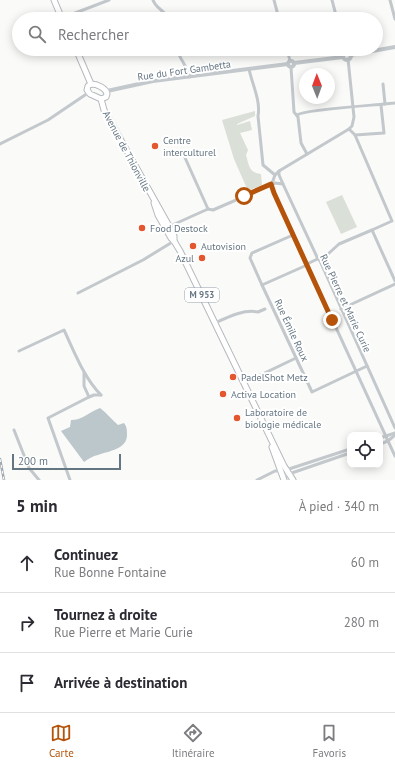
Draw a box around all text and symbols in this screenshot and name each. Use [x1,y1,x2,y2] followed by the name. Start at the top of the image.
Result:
[12,12,383,56] search box
[26,23,48,45] icon: search
[58,25,129,44] text: Rechercher
[137,58,232,83] street label: Rue du Fort Gambetta
[299,68,335,104] north arrow
[100,109,153,194] street label: Avenue de Thionville
[163,134,216,159] place label: Centre interculturel
[150,141,160,151] marker: Centre interculturel
[235,187,253,205] route start
[150,222,208,235] place label: Food Destock
[137,223,147,233] marker: Food Destock
[201,240,246,253] place label: Autovision
[188,241,198,251] marker: Autovision
[176,252,194,265] place label: Azul
[317,252,374,354] street label: Rue Pierre et Marie Curie
[197,253,207,263] marker: Azul
[185,288,219,302] road number: M 953
[271,297,312,363] street label: Rue Émile Roux
[323,311,341,329] route end
[241,371,308,384] place label: PadelShot Metz
[228,372,238,382] marker: PadelShot Metz
[231,388,296,401] place label: Activa Location
[218,389,228,399] marker: Activa Location
[245,406,321,431] place label: Laboratoire de biologie médicale
[232,413,242,423] marker: Laboratoire de biologie médicale
[347,432,383,468] map controls
[347,432,383,468] button: locate
[12,452,121,471] scale bar
[18,454,48,468] text: 200 m
[16,495,57,517] text: 5 min
[299,498,379,515] text: À pied · 340 m
[54,545,118,564] text: Continuez
[16,552,38,574] icon: ahead
[351,554,379,571] text: 60 m
[54,564,166,581] text: Rue Bonne Fontaine
[54,605,157,624] text: Tournez à droite
[16,612,38,634] icon: right
[344,614,379,631] text: 280 m
[54,624,193,641] text: Rue Pierre et Marie Curie
[16,672,38,694] icon: arrive
[54,673,187,692] text: Arrivée à destination
[49,722,74,760] tab: Carte
[172,722,215,760] tab: Itinéraire
[312,722,346,760] tab: Favoris

